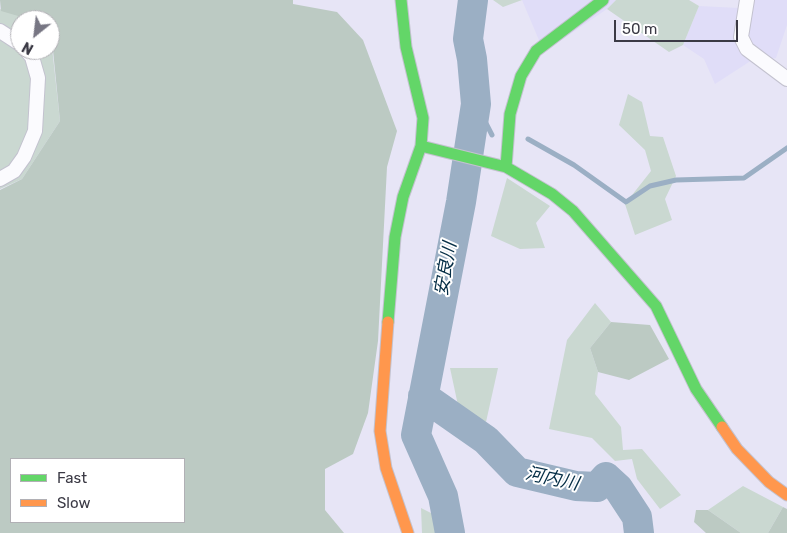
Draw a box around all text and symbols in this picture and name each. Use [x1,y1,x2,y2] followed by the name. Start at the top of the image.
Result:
[10,10,60,60] north arrow
[617,10,741,42] scale bar
[622,20,657,38] text: 50 m
[19,38,37,58] text: N
[431,241,461,297] water label: 安良川
[10,458,185,523] legend
[523,463,581,495] water label: 河内川
[57,469,87,487] text: Fast
[57,494,90,512] text: Slow

